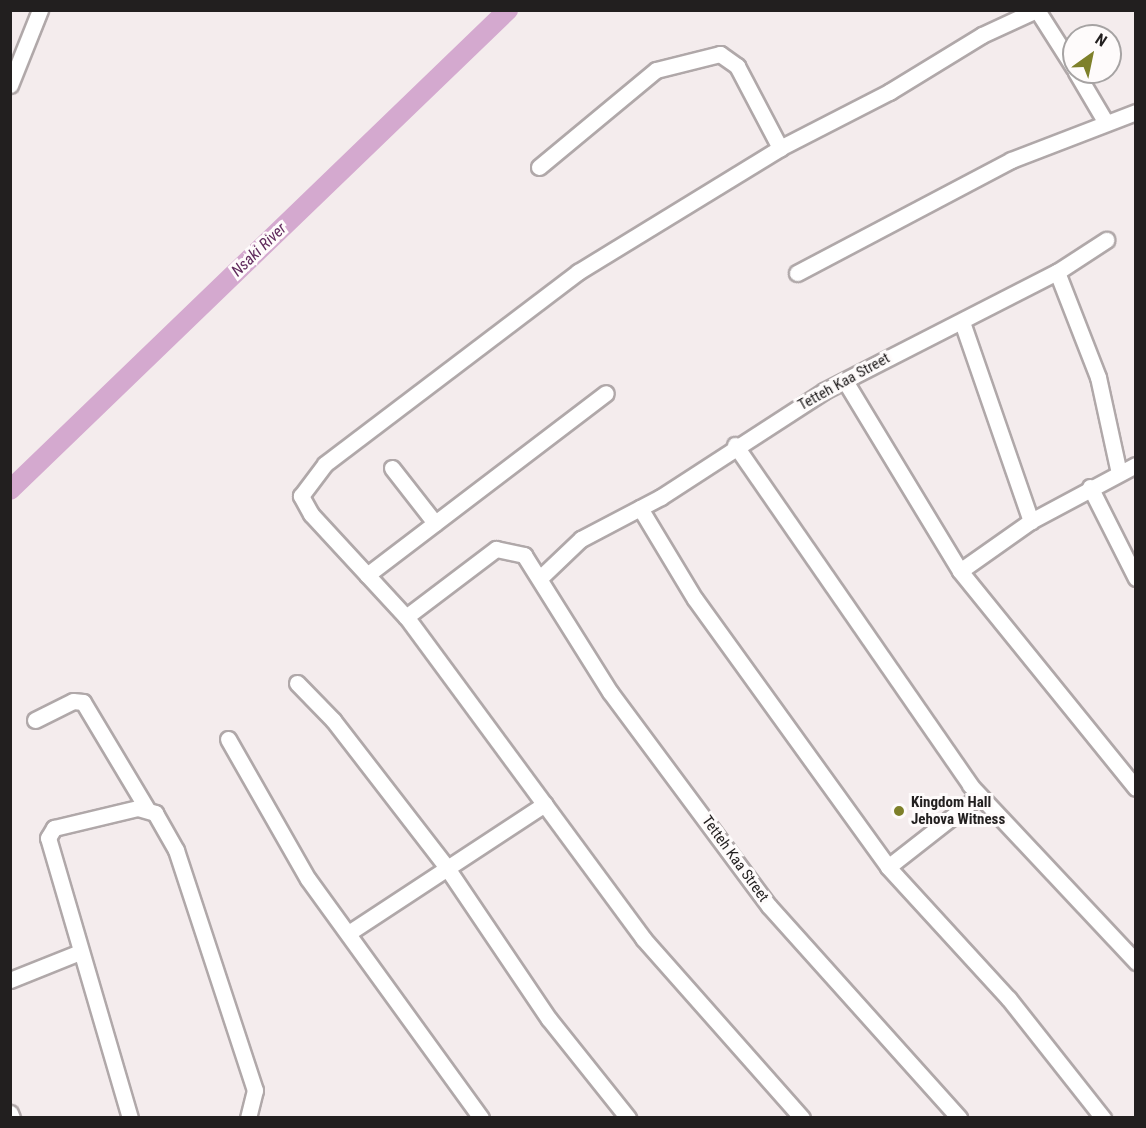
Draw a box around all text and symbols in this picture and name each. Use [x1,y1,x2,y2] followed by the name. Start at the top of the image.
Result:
[1062,24,1122,84] north arrow
[1092,30,1110,51] text: N
[228,219,290,281] water label: Nsaki River
[795,349,893,415] street label: Tetteh Kaa Street
[911,793,1005,828] place label: Kingdom Hall Jehova Witness
[892,804,906,818] marker: Kingdom Hall Jehova Witness
[698,813,772,905] street label: Tetteh Kaa Street

